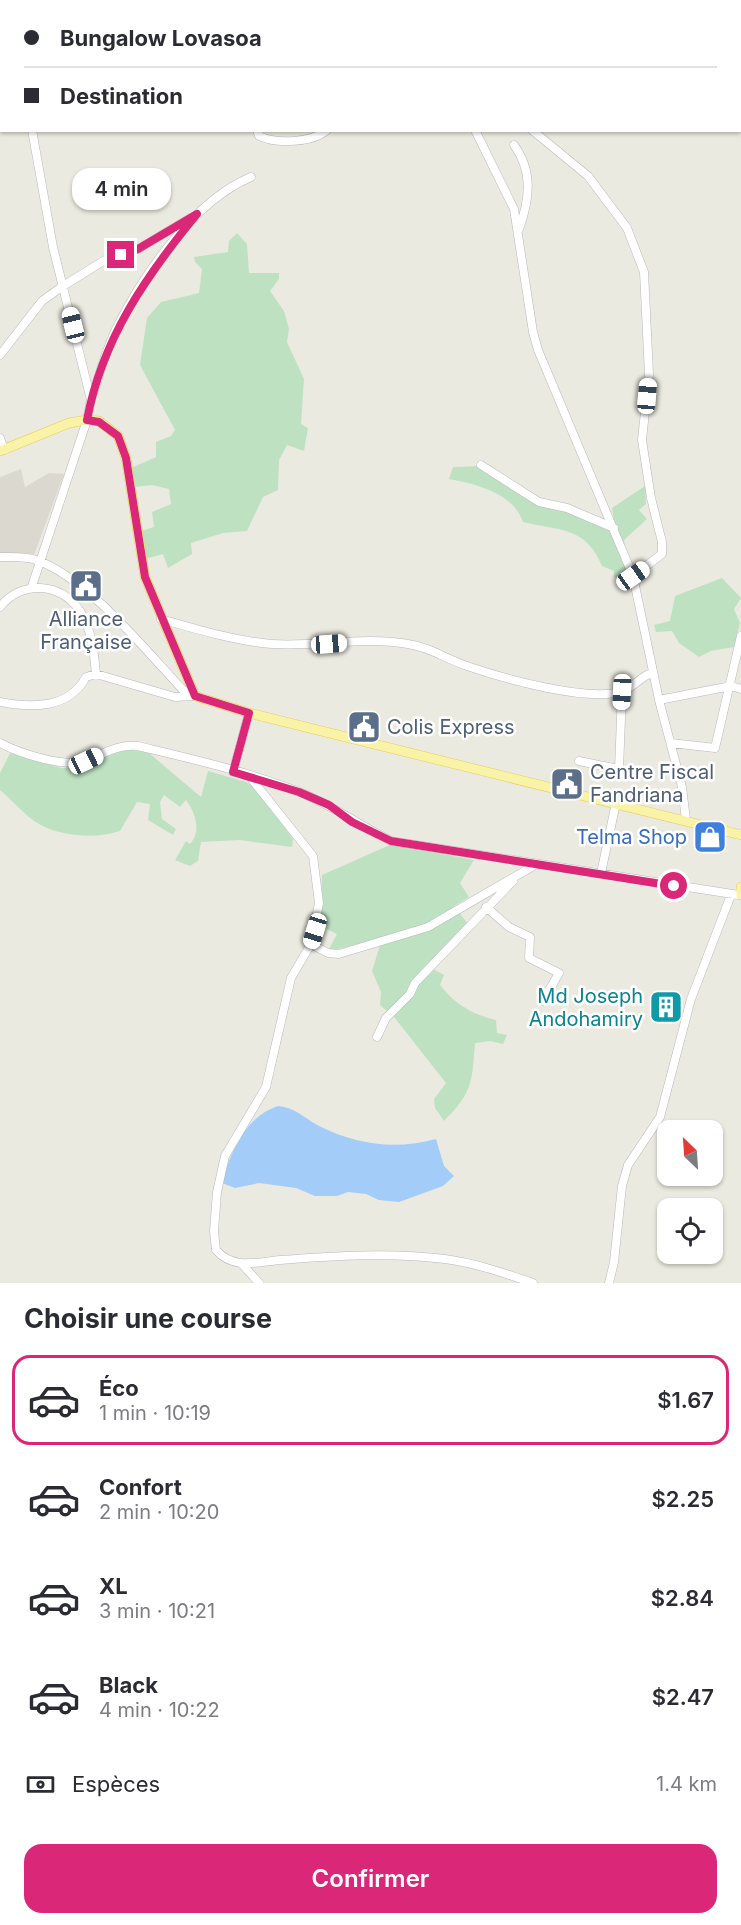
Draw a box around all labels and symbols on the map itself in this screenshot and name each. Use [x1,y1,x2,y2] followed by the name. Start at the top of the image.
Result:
[72,168,170,210] callout: 4 min
[107,241,134,268] route end
[60,305,86,345] car
[636,377,658,415] car
[613,558,653,594] car
[68,568,104,604] public building icon: Alliance Française
[40,607,132,654] place label: Alliance Française
[310,634,348,654] car
[612,674,632,710] car
[346,709,382,745] public building icon: Colis Express
[387,715,515,739] place label: Colis Express
[66,745,106,777] car
[590,760,714,807] place label: Centre Fiscal Fandriana
[549,766,585,802] public building icon: Centre Fiscal Fandriana
[692,819,728,855] shop icon: Telma Shop
[576,825,687,849] place label: Telma Shop
[660,872,687,899] route start
[301,911,329,951] car
[529,984,643,1031] place label: Md Joseph Andohamiry
[648,989,684,1025] building icon: Md Joseph Andohamiry
[657,1120,723,1186] north arrow

